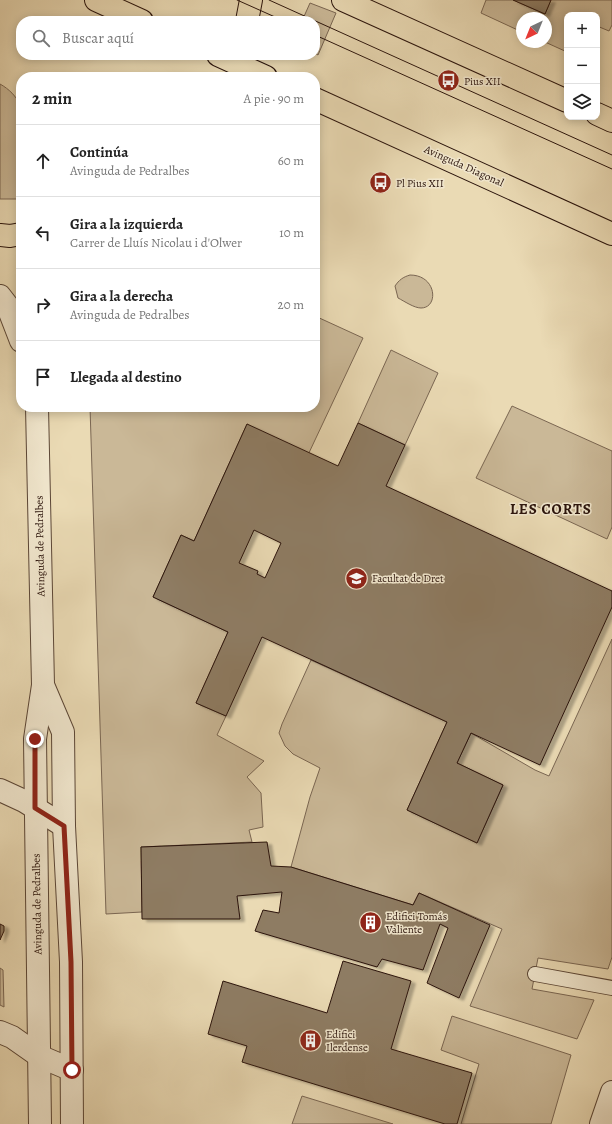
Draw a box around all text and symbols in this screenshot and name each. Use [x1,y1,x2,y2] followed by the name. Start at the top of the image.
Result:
[516,12,552,48] north arrow
[564,12,600,120] map controls
[564,12,600,48] button: +
[16,16,320,60] search box
[30,27,52,49] icon: search
[62,28,134,48] text: Buscar aquí
[564,48,600,84] button: −
[436,68,462,94] bus stop icon: Pius XII
[464,74,501,89] place label: Pius XII
[564,84,600,120] button: layers
[32,87,72,110] text: 2 min
[244,90,304,107] text: A pie · 90 m
[421,141,506,190] street label: Avinguda Diagonal
[70,142,128,162] text: Continúa
[32,150,54,172] icon: ahead
[278,152,304,169] text: 60 m
[70,162,190,179] text: Avinguda de Pedralbes
[367,170,393,196] bus stop icon: Pl Pius XII
[396,176,444,191] place label: Pl Pius XII
[70,214,183,234] text: Gira a la izquierda
[32,222,54,244] icon: left
[279,224,304,241] text: 10 m
[70,234,242,251] text: Carrer de Lluís Nicolau i d'Olwer
[70,286,173,306] text: Gira a la derecha
[32,294,54,316] icon: right
[278,296,304,313] text: 20 m
[70,306,190,323] text: Avinguda de Pedralbes
[32,366,54,388] icon: arrive
[70,367,182,387] text: Llegada al destino
[32,495,48,598] street label: Avinguda de Pedralbes
[510,499,592,519] district label: LES CORTS
[344,565,370,591] school or university icon: Facultat de Dret
[372,571,444,586] place label: Facultat de Dret
[26,730,44,748] route end
[29,853,45,956] street label: Avinguda de Pedralbes
[358,909,384,935] building icon: Edifici Tomás Valiente
[385,909,447,937] place label: Edifici Tomás Valiente
[297,1027,323,1053] building icon: Edifici Ilerdense
[326,1027,368,1055] place label: Edifici Ilerdense
[63,1061,81,1079] route start

